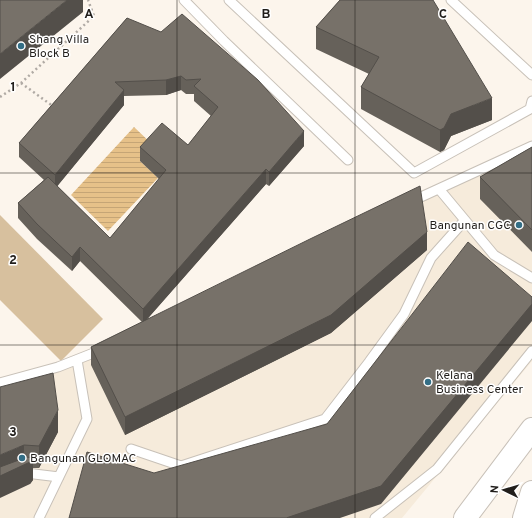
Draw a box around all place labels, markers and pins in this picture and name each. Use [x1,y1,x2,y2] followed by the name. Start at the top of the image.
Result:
[29,32,89,62] place label: Shang Villa Block B
[16,41,26,51] marker: Shang Villa Block B
[429,218,511,234] place label: Bangunan CGC
[514,220,524,230] marker: Bangunan CGC
[436,368,524,398] place label: Kelana Business Center
[423,377,433,387] marker: Kelana Business Center
[30,451,137,467] place label: Bangunan GLOMAC
[17,453,27,463] marker: Bangunan GLOMAC

